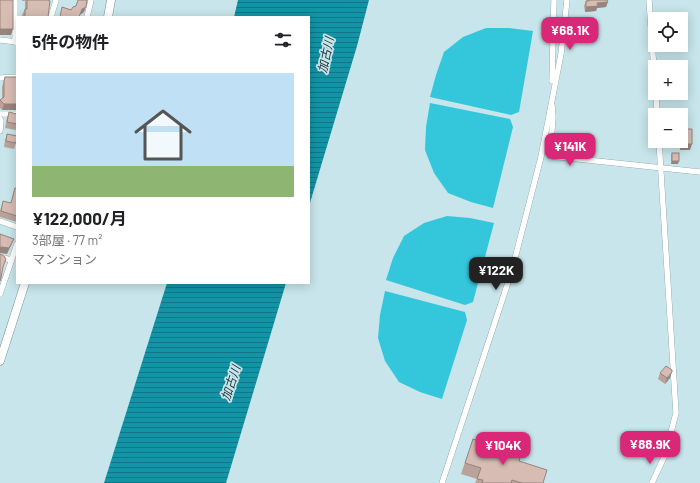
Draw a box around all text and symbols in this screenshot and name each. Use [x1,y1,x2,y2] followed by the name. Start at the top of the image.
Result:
[648,12,688,148] map controls
[648,12,688,52] button: locate
[537,17,603,51] pin: ¥68.1K
[550,22,590,38] text: ¥68.1K
[272,29,294,51] icon: filters
[32,31,109,51] text: 5件の物件
[314,34,336,74] water label: 加古川
[648,60,688,100] button: +
[127,99,199,171] icon: home
[648,108,688,148] button: −
[542,133,598,167] pin: ¥141K
[554,138,586,154] text: ¥141K
[32,208,127,228] text: ¥122,000/月
[32,232,103,248] text: 3部屋 · 77 m²
[32,251,97,267] text: マンション
[468,257,524,291] pin: ¥122K
[478,262,514,278] text: ¥122K
[218,362,243,402] water label: 加古川
[617,431,683,465] pin: ¥88.9K
[475,432,531,466] pin: ¥104K
[629,436,671,452] text: ¥88.9K
[485,437,521,453] text: ¥104K

